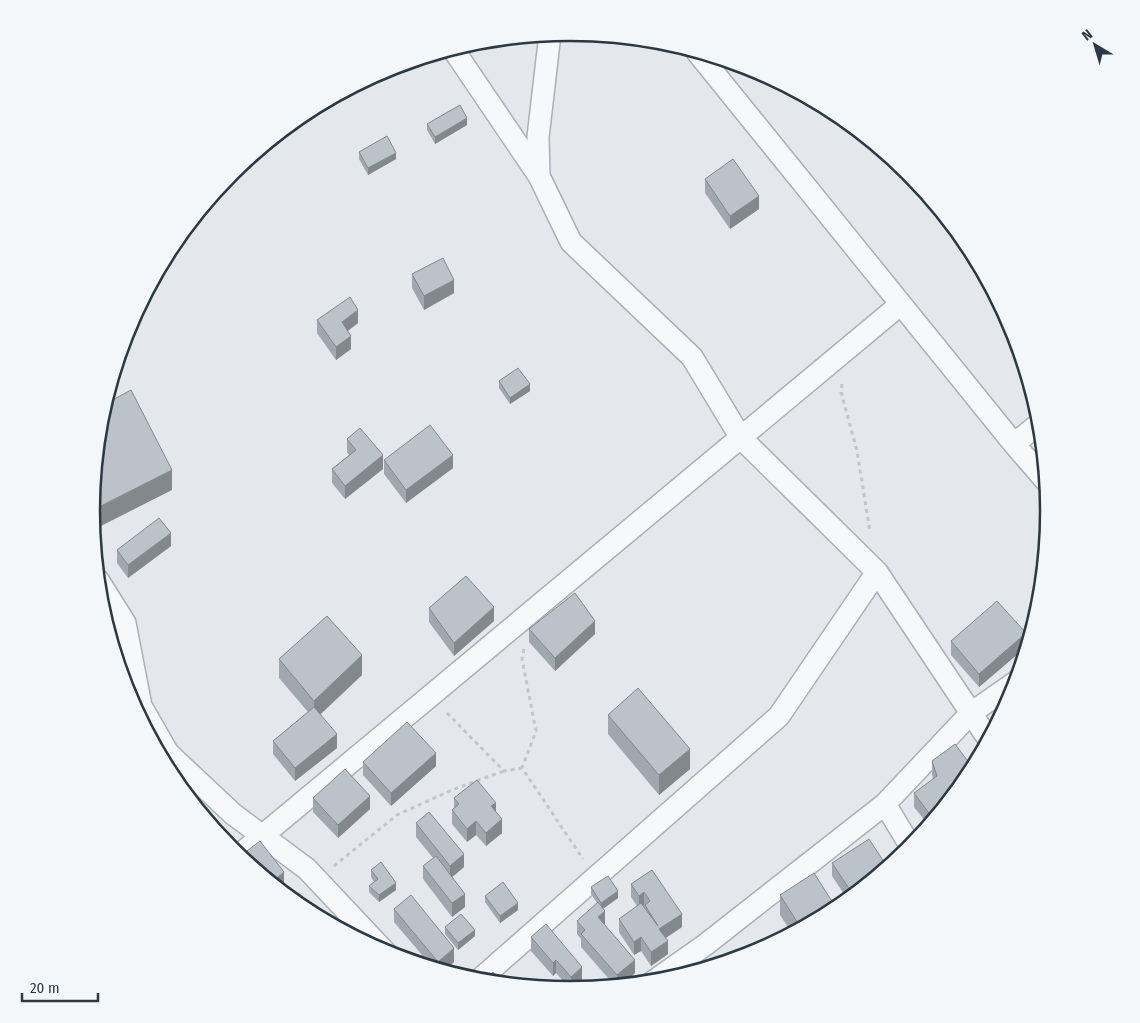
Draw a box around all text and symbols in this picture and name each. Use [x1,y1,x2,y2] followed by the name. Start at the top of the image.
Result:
[1070,20,1120,70] north arrow
[1079,26,1096,44] text: N
[22,970,99,1002] scale bar
[30,979,60,997] text: 20 m

